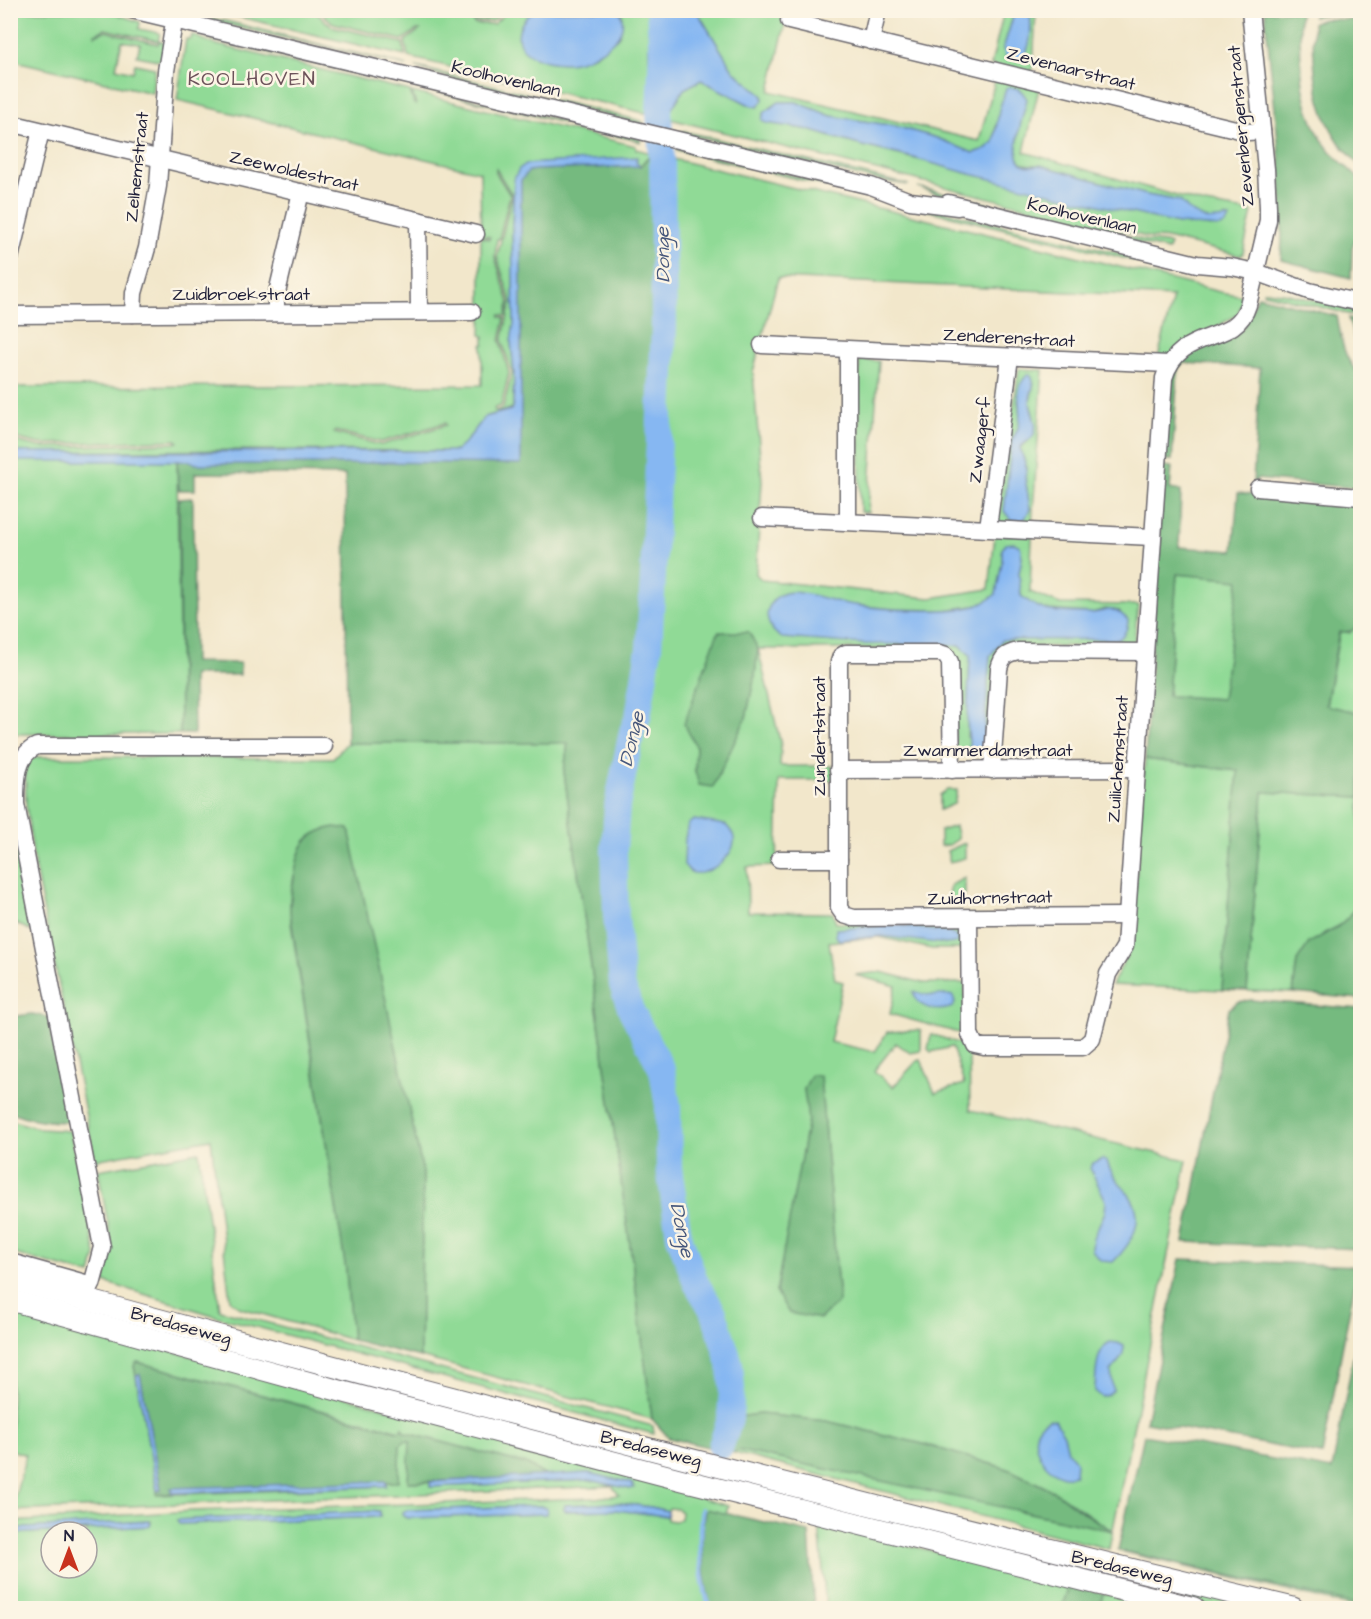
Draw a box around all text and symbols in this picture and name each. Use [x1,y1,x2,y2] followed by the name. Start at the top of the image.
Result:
[1004,41,1139,97] street label: Zevenaarstraat
[1221,44,1261,208] street label: Zevenbergenstraat
[449,54,563,104] street label: Koolhovenlaan
[188,65,316,93] district label: KOOLHOVEN
[119,110,155,224] street label: Zelhemstraat
[227,144,362,198] street label: Zeewoldestraat
[1025,191,1139,241] street label: Koolhovenlaan
[648,226,678,283] water label: Donge
[172,282,311,307] street label: Zuidbroekstraat
[942,322,1076,354] street label: Zenderenstraat
[962,395,999,485] street label: Zwaagerf
[807,675,832,796] street label: Zundertstraat
[1101,694,1135,823] street label: Zuilichemstraat
[612,708,653,769] water label: Donge
[903,738,1074,763] street label: Zwammerdamstraat
[927,884,1053,912] street label: Zuidhornstraat
[662,1200,702,1261] water label: Donge
[128,1301,234,1352] street label: Bredaseweg
[598,1424,704,1475] street label: Bredaseweg
[39,1520,99,1580] north arrow
[64,1525,74,1547] text: N
[1069,1544,1175,1593] street label: Bredaseweg

